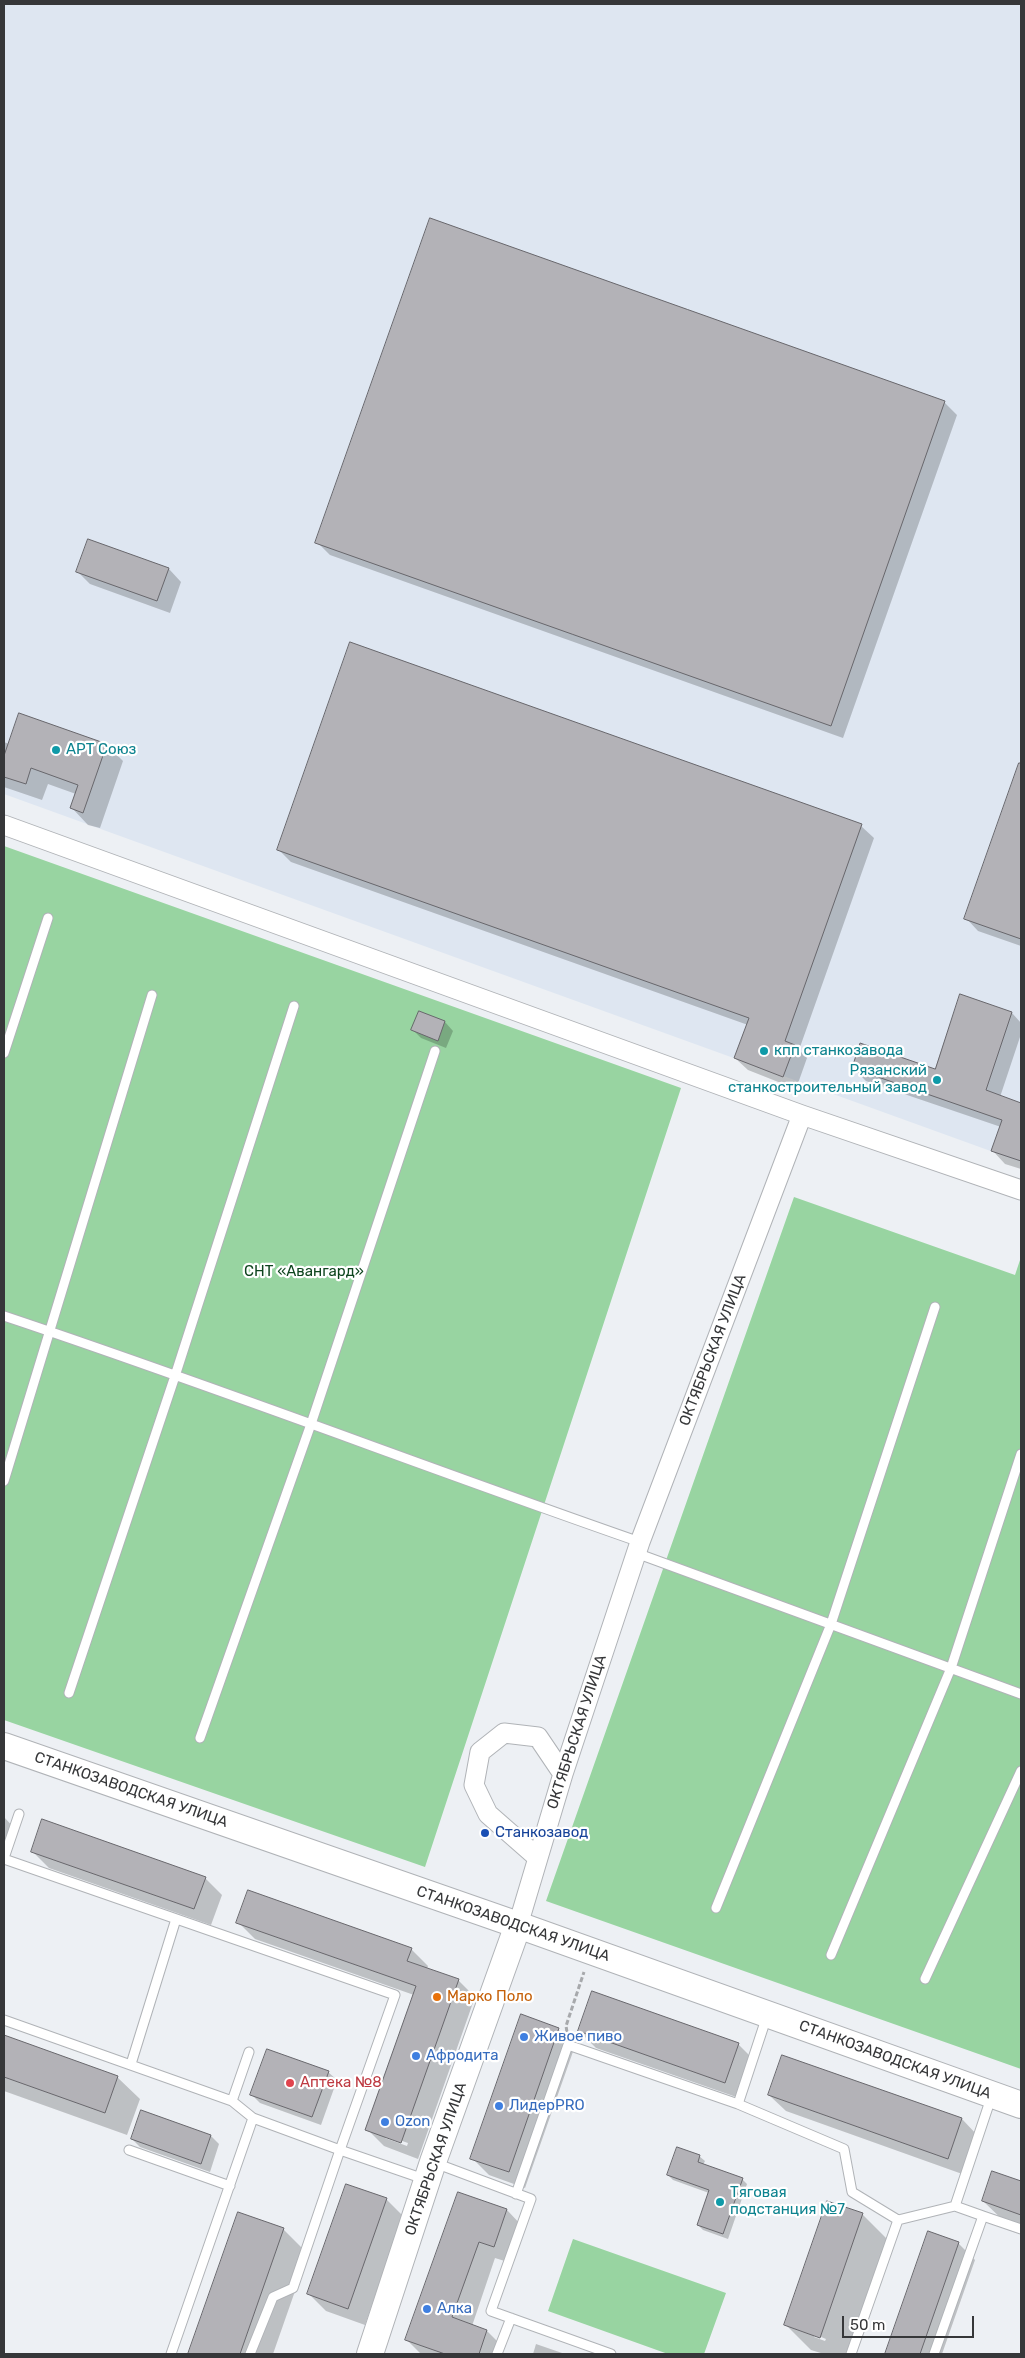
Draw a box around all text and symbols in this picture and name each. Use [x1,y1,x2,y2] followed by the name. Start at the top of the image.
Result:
[66,741,136,759] place label: АРТ Союз
[50,744,62,756] marker: АРТ Союз
[774,1042,903,1060] place label: кпп станкозавода
[758,1045,770,1057] marker: кпп станкозавода
[728,1062,927,1097] place label: Рязанский станкостроительный завод
[931,1074,943,1086] marker: Рязанский станкостроительный завод
[244,1263,364,1281] park label: СНТ «Авангард»
[676,1272,750,1428] street label: ОКТЯБРЬСКАЯ УЛИЦА
[544,1653,610,1811] street label: ОКТЯБРЬСКАЯ УЛИЦА
[32,1748,230,1832] street label: СТАНКОЗАВОДСКАЯ УЛИЦА
[495,1824,588,1842] place label: Станкозавод
[479,1827,491,1839] marker: Станкозавод
[414,1882,612,1966] street label: СТАНКОЗАВОДСКАЯ УЛИЦА
[447,1988,533,2006] place label: Марко Поло
[431,1991,443,2003] marker: Марко Поло
[796,2017,994,2103] street label: СТАНКОЗАВОДСКАЯ УЛИЦА
[534,2028,622,2046] place label: Живое пиво
[518,2031,530,2043] marker: Живое пиво
[426,2047,498,2065] place label: Афродита
[410,2050,422,2062] marker: Афродита
[300,2074,382,2092] place label: Аптека №8
[284,2077,296,2089] marker: Аптека №8
[401,2080,471,2238] street label: ОКТЯБРЬСКАЯ УЛИЦА
[509,2097,585,2115] place label: ЛидерPRO
[493,2100,505,2112] marker: ЛидерPRO
[395,2113,430,2131] place label: Ozon
[379,2116,391,2128] marker: Ozon
[730,2184,845,2219] place label: Тяговая подстанция №7
[714,2196,726,2208] marker: Тяговая подстанция №7
[437,2300,472,2318] place label: Алка
[421,2303,433,2315] marker: Алка
[845,2306,978,2338] scale bar
[850,2316,885,2334] text: 50 m

